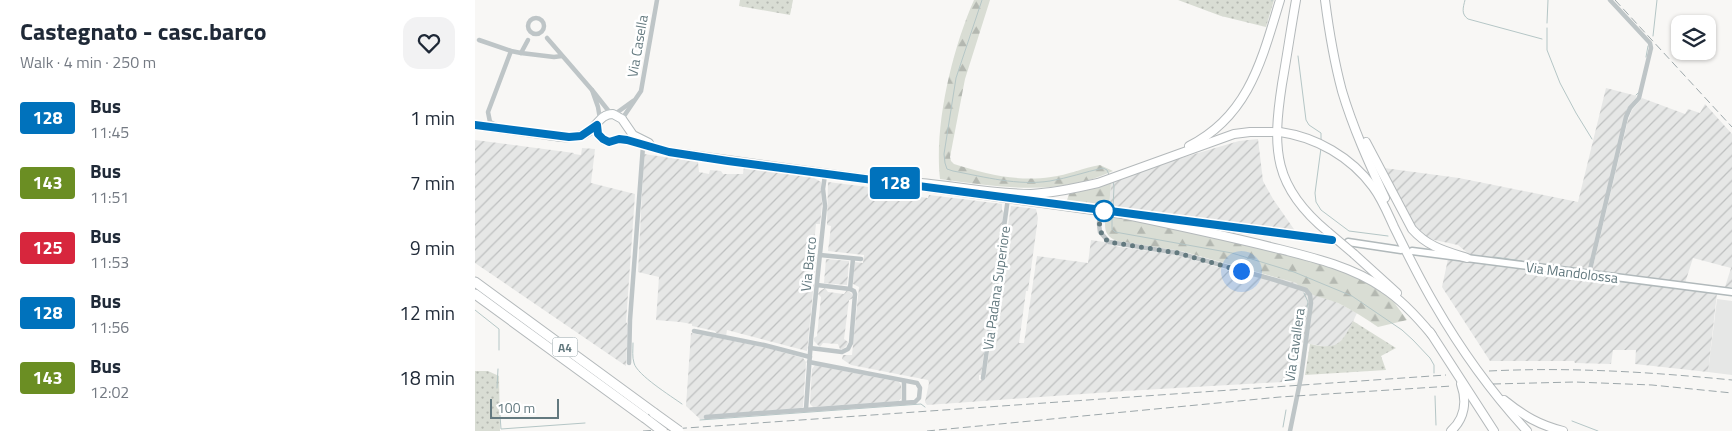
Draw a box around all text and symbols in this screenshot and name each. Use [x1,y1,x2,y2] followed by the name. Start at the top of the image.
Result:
[20,13,267,49] text: Castegnato - casc.barco
[621,13,653,79] street label: Via Casella
[1671,15,1716,60] map controls
[1671,15,1716,60] button: layers
[403,17,455,69] button: heart
[20,50,156,74] text: Walk · 4 min · 250 m
[90,91,121,120] text: Bus
[410,103,455,132] text: 1 min
[32,104,63,131] text: 128
[90,120,129,144] text: 11:45
[90,156,121,185] text: Bus
[866,167,924,199] line badge: 128
[410,168,455,197] text: 7 min
[32,169,63,196] text: 143
[880,169,910,196] text: 128
[90,185,129,209] text: 11:51
[1093,200,1115,222] unlabelled marker
[90,221,121,250] text: Bus
[977,225,1015,351] street label: Via Padana Superiore
[410,233,455,262] text: 9 min
[32,234,63,261] text: 125
[795,236,821,292] street label: Via Barco
[90,250,129,274] text: 11:53
[1525,256,1619,288] street label: Via Mandolossa
[1229,259,1254,284] your location
[90,286,121,315] text: Bus
[399,298,455,327] text: 12 min
[32,299,63,326] text: 128
[1278,306,1310,384] street label: Via Cavallera
[90,315,129,339] text: 11:56
[553,338,577,357] road number: A4
[90,351,121,380] text: Bus
[399,363,455,392] text: 18 min
[32,364,63,391] text: 143
[90,380,129,404] text: 12:02
[490,396,559,419] scale bar
[497,397,535,418] text: 100 m

